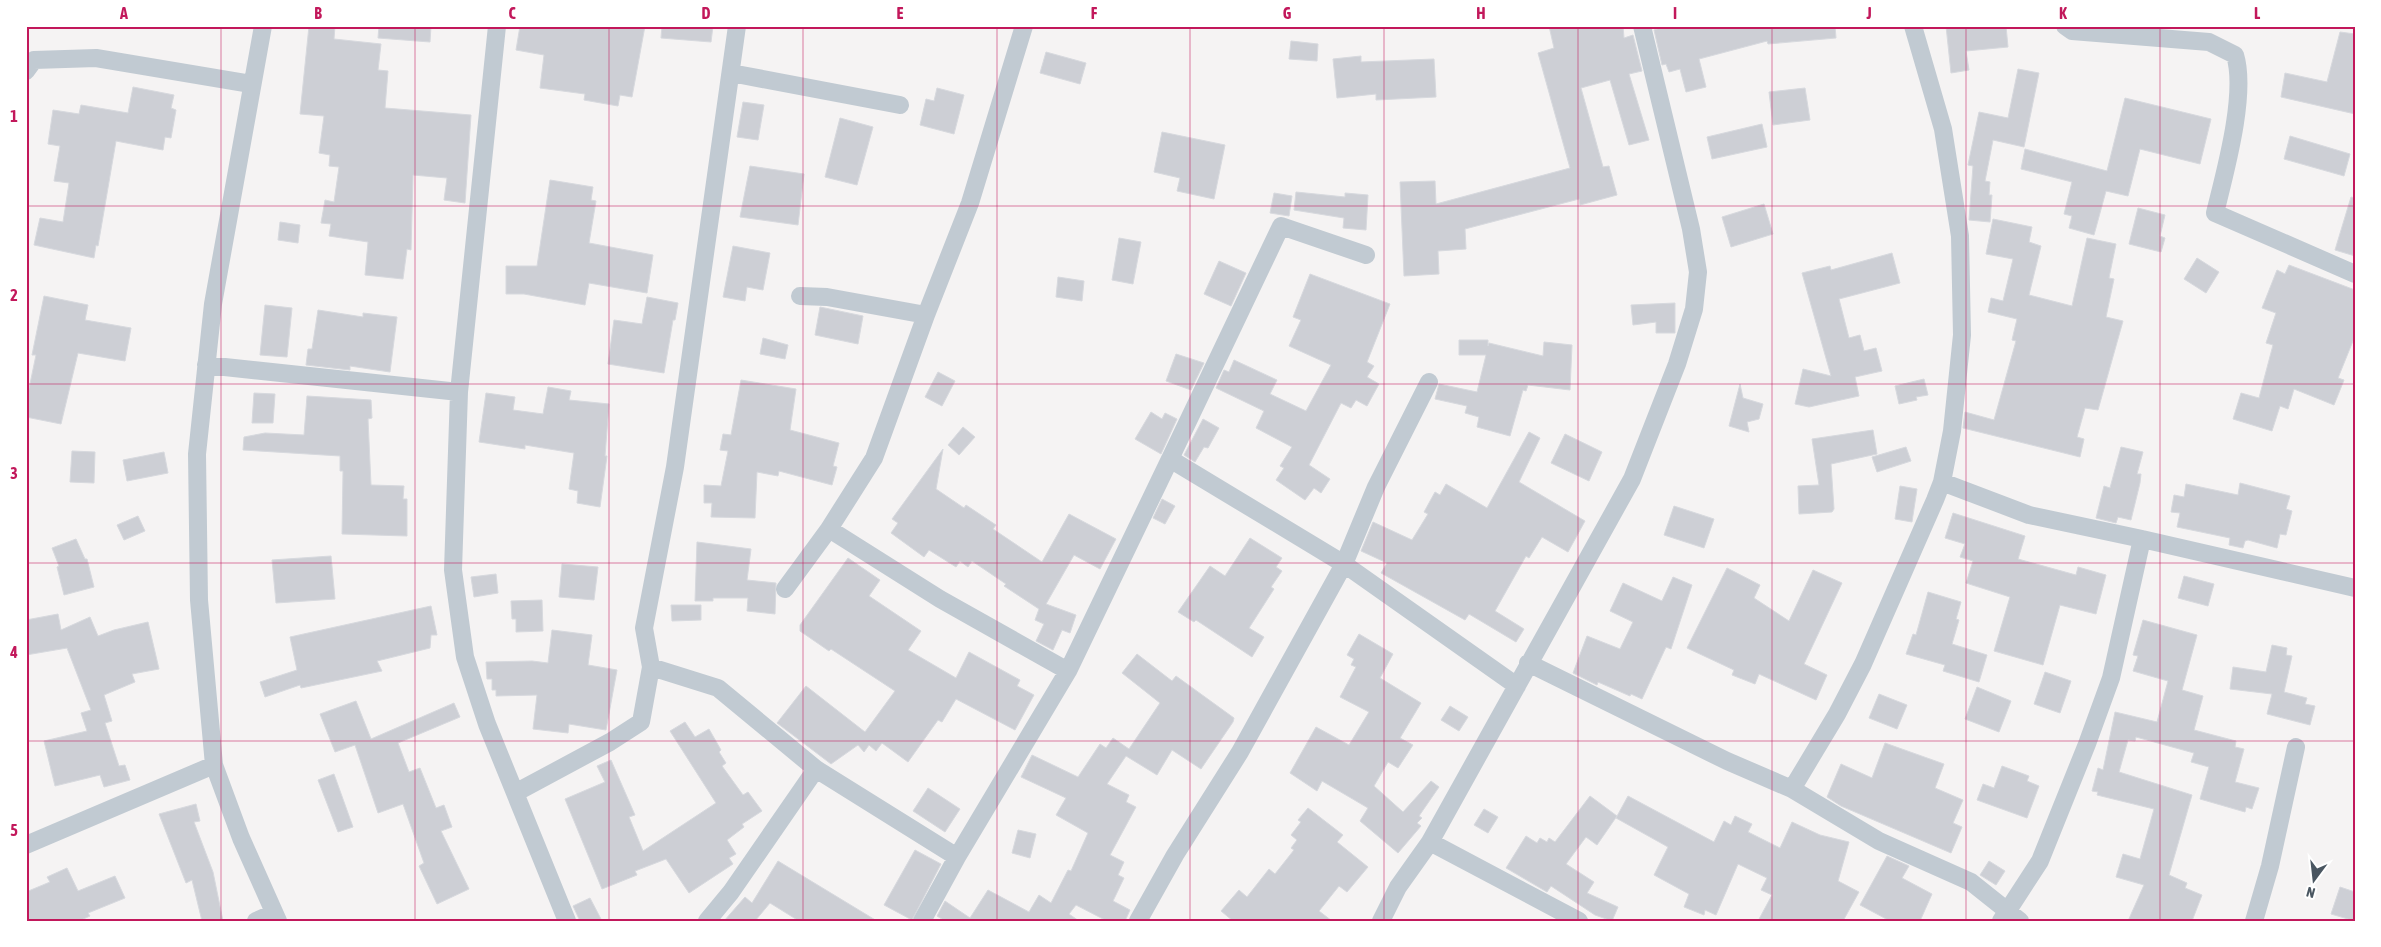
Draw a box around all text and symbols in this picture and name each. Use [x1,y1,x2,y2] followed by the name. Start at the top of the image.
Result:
[119,4,128,22] text: A
[314,4,322,22] text: B
[508,4,516,22] text: C
[702,4,711,22] text: D
[897,4,904,22] text: E
[1091,4,1098,22] text: F
[1283,4,1292,22] text: G
[1476,4,1486,22] text: H
[1673,4,1677,22] text: I
[1865,4,1872,22] text: J
[2059,4,2067,22] text: K
[2254,4,2261,22] text: L
[10,107,18,125] text: 1
[10,286,18,304] text: 2
[10,464,18,482] text: 3
[9,643,18,661] text: 4
[10,821,18,839] text: 5
[2288,854,2338,904] north arrow
[2305,884,2317,901] text: N

